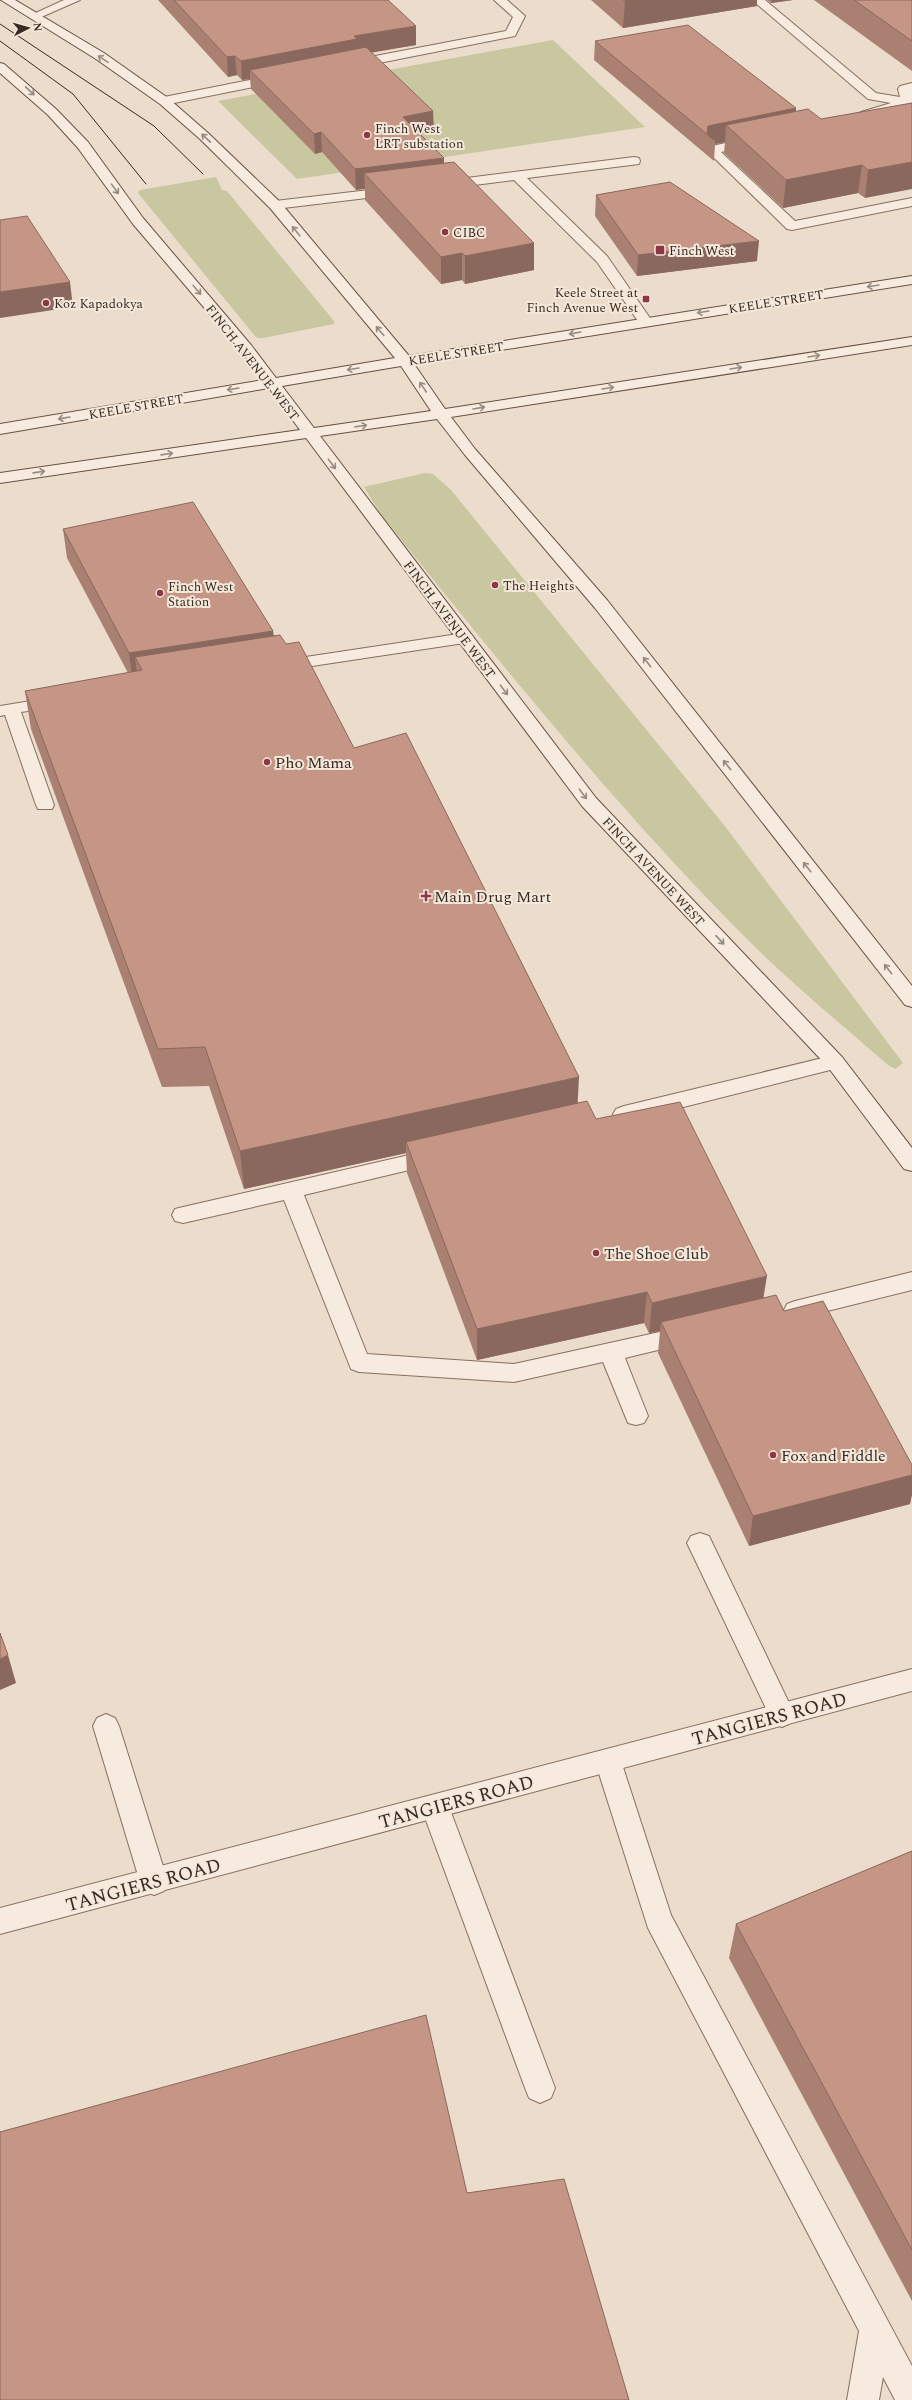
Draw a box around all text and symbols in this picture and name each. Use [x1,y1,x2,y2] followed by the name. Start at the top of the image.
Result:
[8,8,48,48] north arrow
[29,22,46,32] text: N
[98,55,109,63] one-way arrow
[25,87,35,96] one-way arrow
[375,119,464,154] place label: Finch West LRT substation
[362,130,372,140] marker: Finch West LRT substation
[201,133,211,143] one-way arrow
[111,184,119,195] one-way arrow
[453,223,486,243] place label: CIBC
[292,226,301,237] one-way arrow
[440,227,450,237] marker: CIBC
[669,241,735,261] place label: Finch West
[654,244,666,256] marker: Finch West
[867,282,880,290] one-way arrow
[526,283,638,318] place label: Keele Street at Finch Avenue West
[193,285,202,296] one-way arrow
[727,285,825,319] street label: KEELE STREET
[54,294,144,314] place label: Koz Kapadokya
[641,294,651,304] marker: Keele Street at Finch Avenue West
[41,298,51,308] marker: Koz Kapadokya
[200,300,304,425] street label: FINCH AVENUE WEST
[697,308,710,316] one-way arrow
[376,325,384,336] one-way arrow
[569,329,582,337] one-way arrow
[407,337,505,371] street label: KEELE STREET
[807,352,820,360] one-way arrow
[729,364,742,372] one-way arrow
[347,365,360,373] one-way arrow
[419,382,427,393] one-way arrow
[601,384,614,392] one-way arrow
[227,385,240,393] one-way arrow
[87,389,185,425] street label: KEELE STREET
[472,403,485,411] one-way arrow
[57,414,70,422] one-way arrow
[354,422,367,430] one-way arrow
[160,450,173,458] one-way arrow
[328,459,336,470] one-way arrow
[32,468,45,476] one-way arrow
[398,557,500,683] street label: FINCH AVENUE WEST
[503,576,575,596] place label: The Heights
[168,577,234,612] place label: Finch West Station
[490,580,500,590] marker: The Heights
[155,588,165,598] marker: Finch West Station
[642,657,651,668] one-way arrow
[500,685,509,696] one-way arrow
[275,751,352,775] place label: Pho Mama
[262,757,272,767] marker: Pho Mama
[723,759,731,770] one-way arrow
[579,788,587,799] one-way arrow
[597,813,709,931] street label: FINCH AVENUE WEST
[803,861,812,872] one-way arrow
[434,885,551,909] place label: Main Drug Mart
[421,891,431,901] marker: Main Drug Mart
[715,935,724,945] one-way arrow
[884,963,892,974] one-way arrow
[604,1242,708,1266] place label: The Shoe Club
[591,1248,601,1258] marker: The Shoe Club
[781,1444,886,1468] place label: Fox and Fiddle
[768,1450,778,1460] marker: Fox and Fiddle
[688,1685,850,1754] street label: TANGIERS ROAD
[375,1768,537,1837] street label: TANGIERS ROAD
[62,1851,224,1920] street label: TANGIERS ROAD

